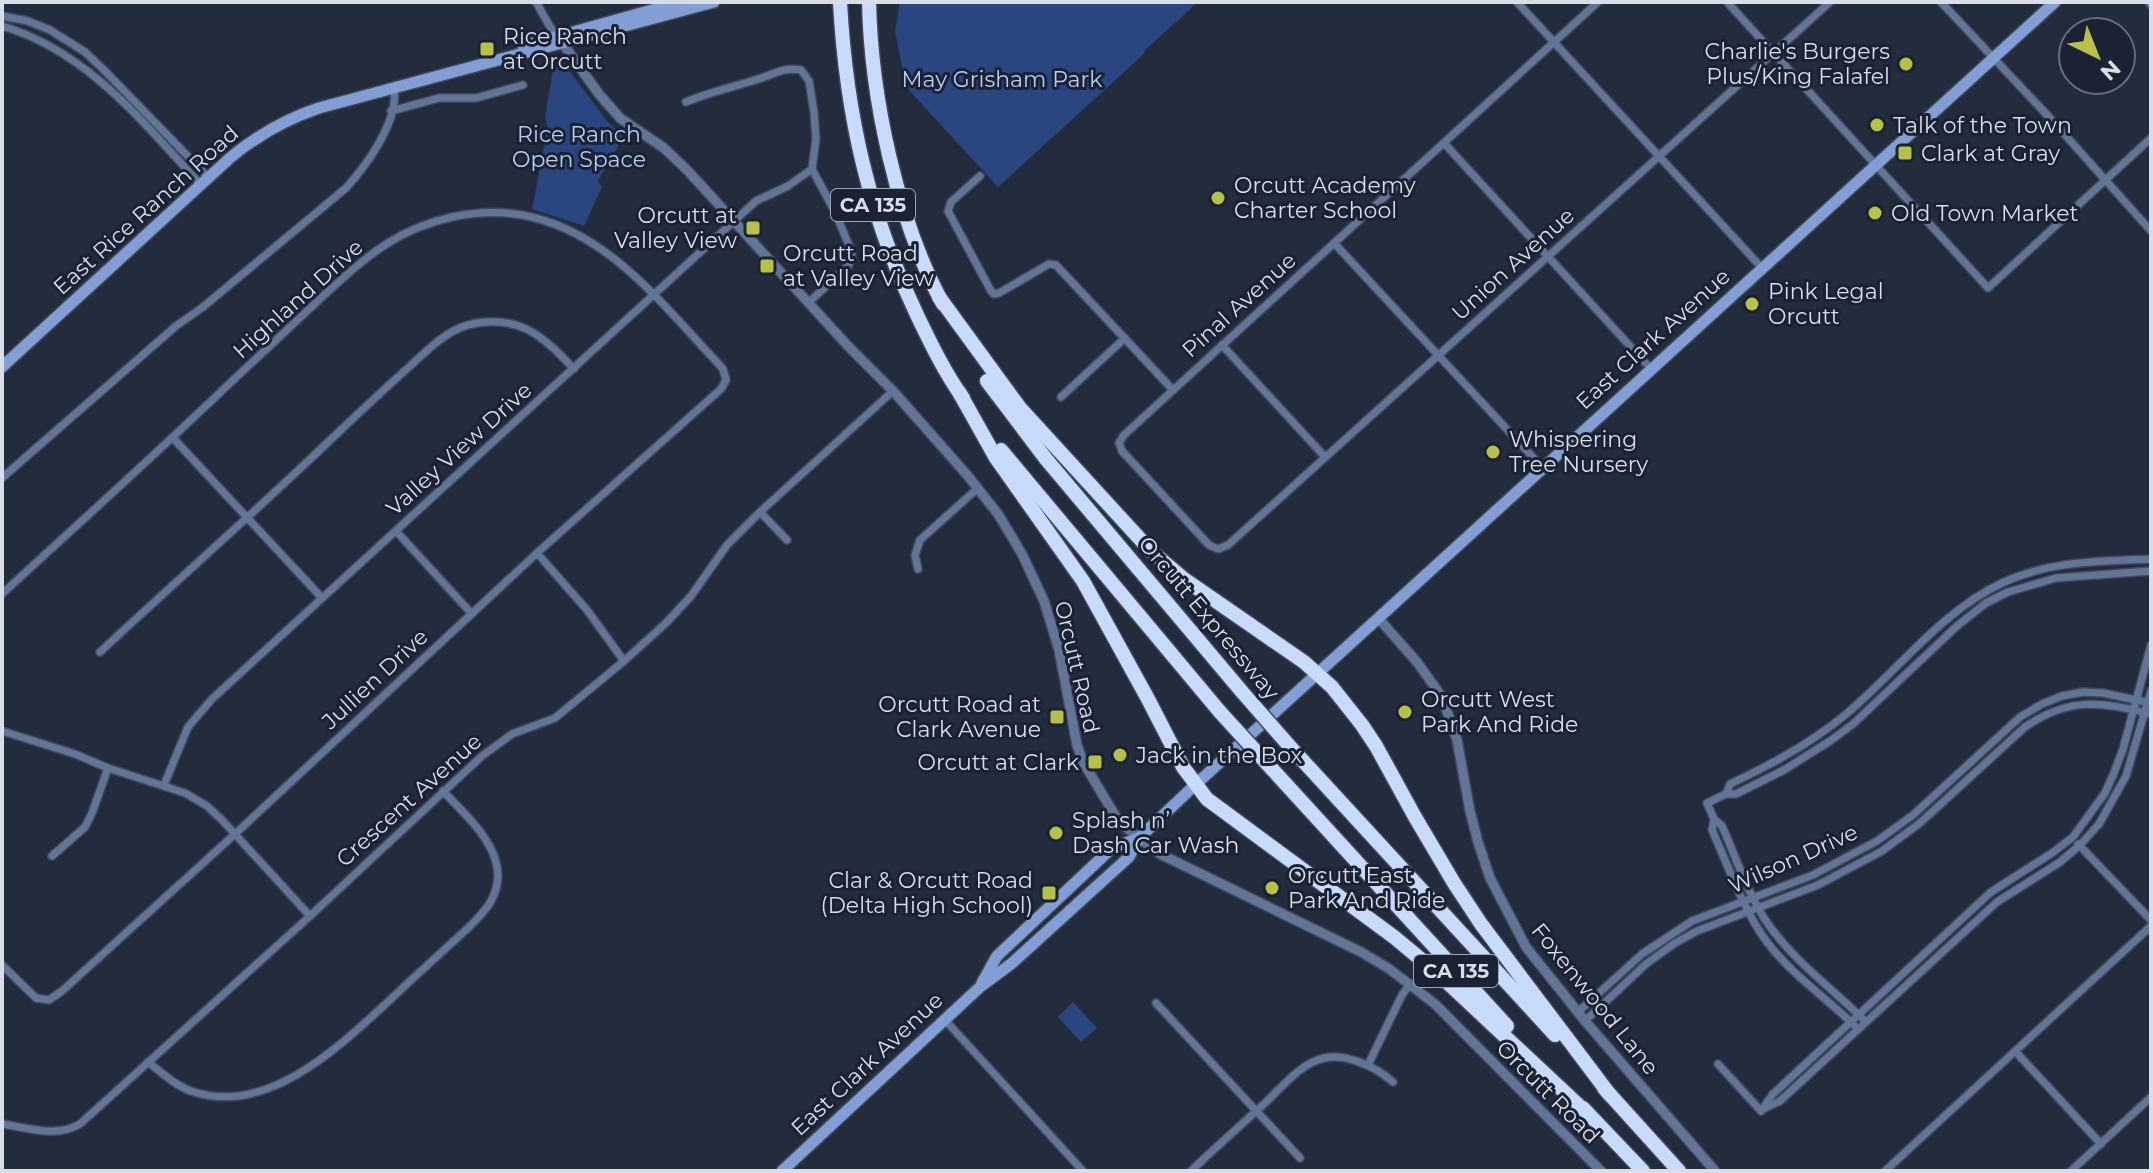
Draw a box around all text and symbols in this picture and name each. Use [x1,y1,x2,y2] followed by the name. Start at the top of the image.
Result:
[2057,16,2137,96] north arrow
[503,23,627,75] place label: Rice Ranch at Orcutt
[1705,38,1890,90] place label: Charlie's Burgers Plus/King Falafel
[478,40,496,58] marker: Rice Ranch at Orcutt
[2095,54,2126,86] text: N
[1897,55,1915,73] marker: Charlie's Burgers Plus/King Falafel
[902,66,1103,93] park label: May Grisham Park
[1893,112,2072,139] place label: Talk of the Town
[1868,116,1886,134] marker: Talk of the Town
[48,120,244,300] street label: East Rice Ranch Road
[512,121,646,173] park label: Rice Ranch Open Space
[1921,140,2060,167] place label: Clark at Gray
[1896,144,1914,162] marker: Clark at Gray
[1234,172,1416,224] place label: Orcutt Academy Charter School
[831,189,915,221] road number: CA 135
[1209,189,1227,207] marker: Orcutt Academy Charter School
[1891,200,2079,227] place label: Old Town Market
[614,202,738,254] place label: Orcutt at Valley View
[1446,202,1580,326] street label: Union Avenue
[1866,204,1884,222] marker: Old Town Market
[744,219,762,237] marker: Orcutt at Valley View
[227,233,369,365] street label: Highland Drive
[783,240,934,292] place label: Orcutt Road at Valley View
[1176,247,1302,363] street label: Pinal Avenue
[758,257,776,275] marker: Orcutt Road at Valley View
[1570,263,1736,415] street label: East Clark Avenue
[1768,278,1884,330] place label: Pink Legal Orcutt
[1743,295,1761,313] marker: Pink Legal Orcutt
[381,377,537,521] street label: Valley View Drive
[1509,426,1648,478] place label: Whispering Tree Nursery
[1484,443,1502,461] marker: Whispering Tree Nursery
[1133,531,1285,705] street label: Orcutt Expressway
[1049,598,1105,736] street label: Orcutt Road
[316,623,434,736] street label: Jullien Drive
[1421,686,1578,738] place label: Orcutt West Park And Ride
[878,691,1041,743] place label: Orcutt Road at Clark Avenue
[1396,703,1414,721] marker: Orcutt West Park And Ride
[1048,708,1066,726] marker: Orcutt Road at Clark Avenue
[331,728,487,872] street label: Crescent Avenue
[1135,742,1303,769] place label: Jack in the Box
[1111,746,1129,764] marker: Jack in the Box
[918,749,1080,776] place label: Orcutt at Clark
[1086,753,1104,771] marker: Orcutt at Clark
[1072,807,1239,859] place label: Splash n’ Dash Car Wash
[1724,818,1862,900] street label: Wilson Drive
[1047,824,1065,842] marker: Splash n’ Dash Car Wash
[1288,862,1445,914] place label: Orcutt East Park And Ride
[820,867,1033,919] place label: Clar & Orcutt Road (Delta High School)
[1263,879,1281,897] marker: Orcutt East Park And Ride
[1040,884,1058,902] marker: Clar & Orcutt Road (Delta High School)
[1525,918,1665,1080] street label: Foxenwood Lane
[1414,955,1498,987] road number: CA 135
[785,987,949,1141] street label: East Clark Avenue
[1491,1035,1605,1149] street label: Orcutt Road

